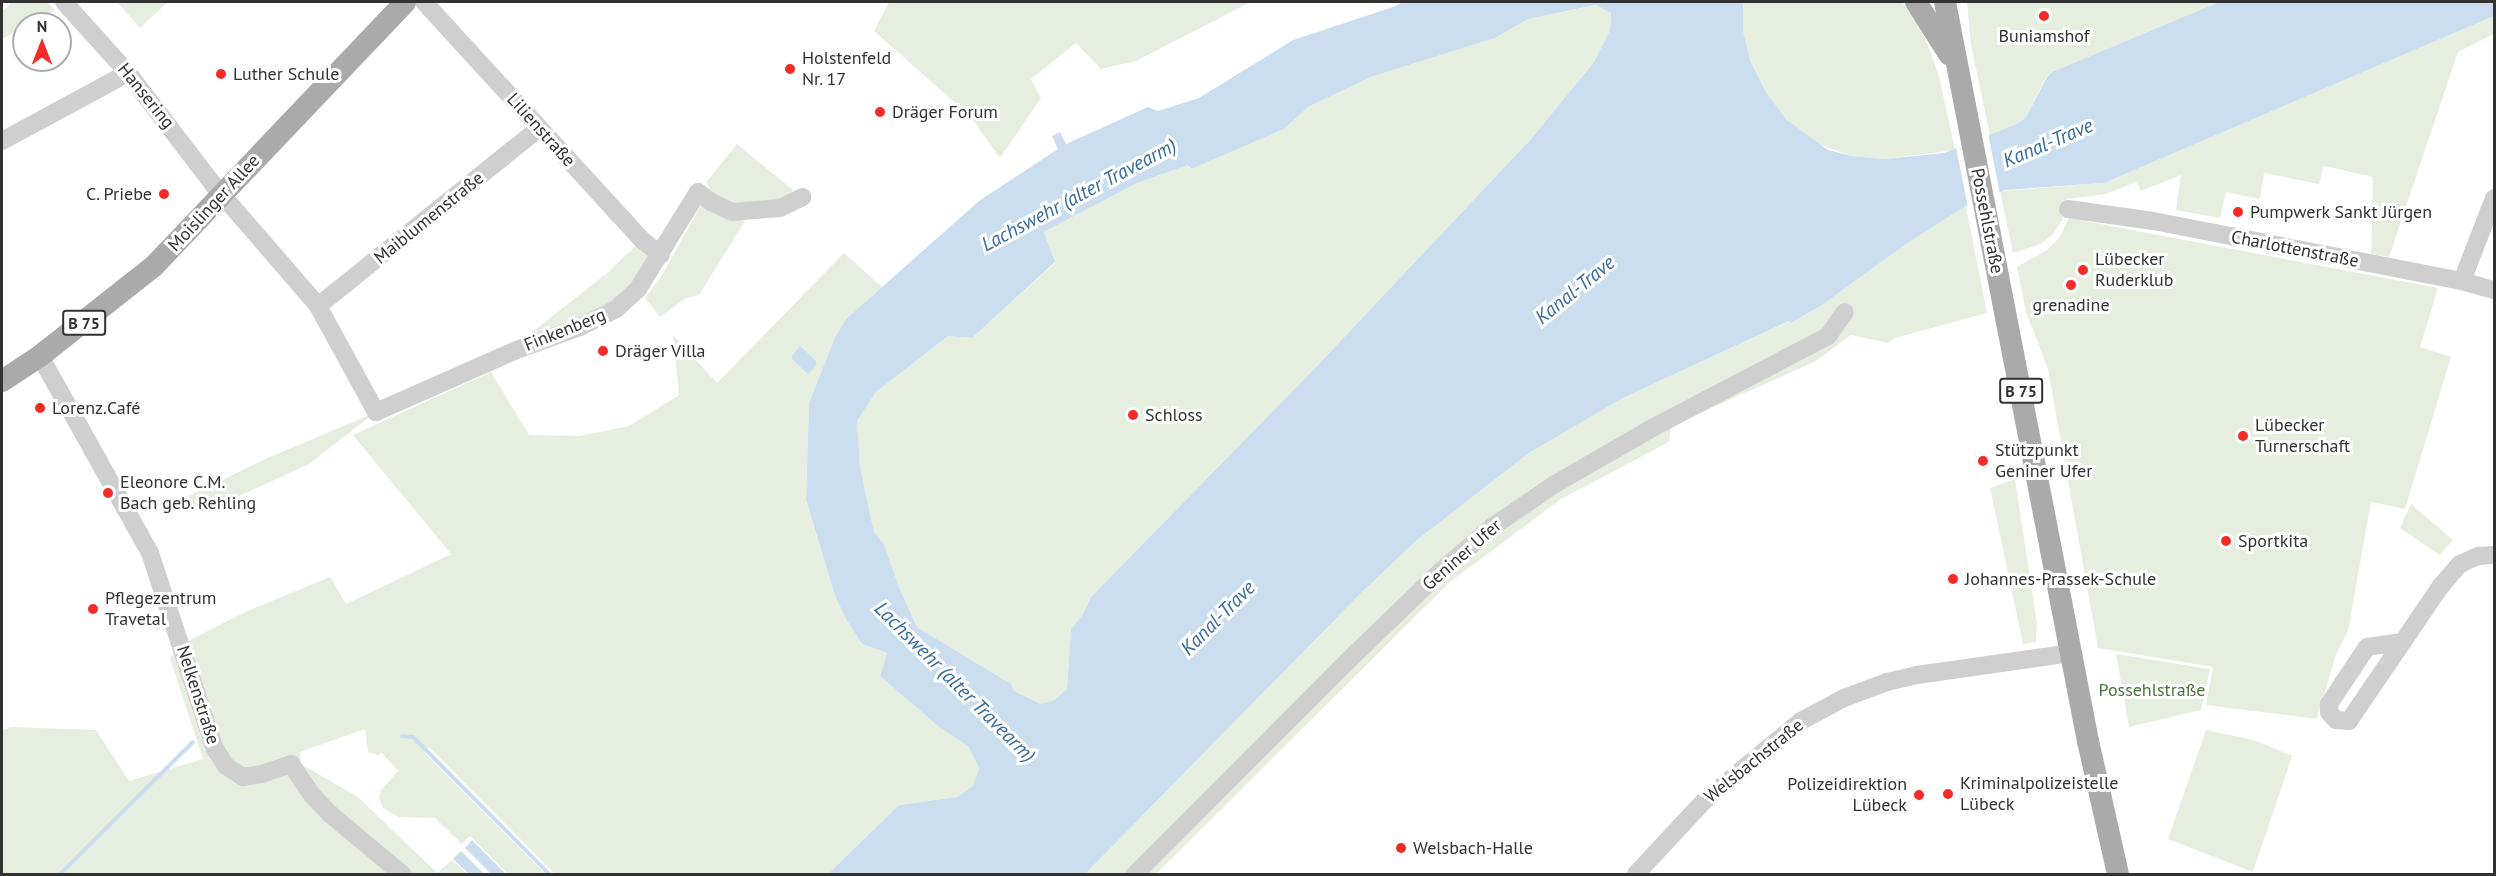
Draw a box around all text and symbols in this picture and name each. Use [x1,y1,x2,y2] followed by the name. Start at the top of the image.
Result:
[2037,9,2051,23] marker: Buniamshof
[12,12,72,72] north arrow
[37,16,47,36] text: N
[1998,25,2090,47] place label: Buniamshof
[802,48,891,90] place label: Holstenfeld Nr. 17
[113,59,179,133] street label: Hansering
[783,62,797,76] marker: Holstenfeld Nr. 17
[233,63,339,85] place label: Luther Schule
[214,67,228,81] marker: Luther Schule
[502,89,580,171] street label: Lilienstraße
[892,101,998,123] place label: Dräger Forum
[873,105,887,119] marker: Dräger Forum
[1999,113,2097,173] water label: Kanal-Trave
[977,133,1181,257] water label: Lachswehr (alter Travearm)
[163,150,265,256] street label: Moislinger Allee
[1966,166,2008,276] street label: Possehlstraße
[370,167,488,269] street label: Maiblumenstraße
[85,183,152,205] place label: C. Priebe
[157,187,171,201] marker: C. Priebe
[2250,201,2433,223] place label: Pumpwerk Sankt Jürgen
[2231,205,2245,219] marker: Pumpwerk Sankt Jürgen
[2229,226,2361,272] street label: Charlottenstraße
[2095,249,2173,292] place label: Lübecker Ruderklub
[1530,251,1620,329] water label: Kanal-Trave
[2076,263,2090,277] marker: Lübecker Ruderklub
[2064,278,2078,292] marker: grenadine
[2032,294,2110,316] place label: grenadine
[521,304,609,356] street label: Finkenberg
[62,310,106,336] road number: B 75
[615,340,706,362] place label: Dräger Villa
[596,344,610,358] marker: Dräger Villa
[1998,378,2044,404] road number: B 75
[52,397,140,419] place label: Lorenz.Café
[33,401,47,415] marker: Lorenz.Café
[1145,404,1203,426] place label: Schloss
[1126,408,1140,422] marker: Schloss
[2255,415,2350,458] place label: Lübecker Turnerschaft
[2236,429,2250,443] marker: Lübecker Turnerschaft
[1995,440,2092,482] place label: Stützpunkt Geniner Ufer
[1976,454,1990,468] marker: Stützpunkt Geniner Ufer
[120,472,258,514] place label: Eleonore C.M. Bach geb. Rehling
[101,486,115,500] marker: Eleonore C.M. Bach geb. Rehling
[1418,515,1506,595] street label: Geniner Ufer
[2238,530,2308,552] place label: Sportkita
[2219,534,2233,548] marker: Sportkita
[1965,568,2156,590] place label: Johannes-Prassek-Schule
[1946,572,1960,586] marker: Johannes-Prassek-Schule
[1176,576,1260,660] water label: Kanal-Trave
[105,588,216,630] place label: Pflegezentrum Travetal
[869,596,1041,768] water label: Lachswehr (alter Travearm)
[86,602,100,616] marker: Pflegezentrum Travetal
[172,643,224,747] street label: Nelkenstraße
[2099,679,2205,701] park label: Possehlstraße
[1700,714,1808,808] street label: Welsbachstraße
[1960,773,2118,816] place label: Kriminalpolizeistelle Lübeck
[1787,774,1907,816] place label: Polizeidirektion Lübeck
[1941,787,1955,801] marker: Kriminalpolizeistelle Lübeck
[1912,788,1926,802] marker: Polizeidirektion Lübeck
[1413,837,1533,859] place label: Welsbach-Halle
[1394,841,1408,855] marker: Welsbach-Halle

